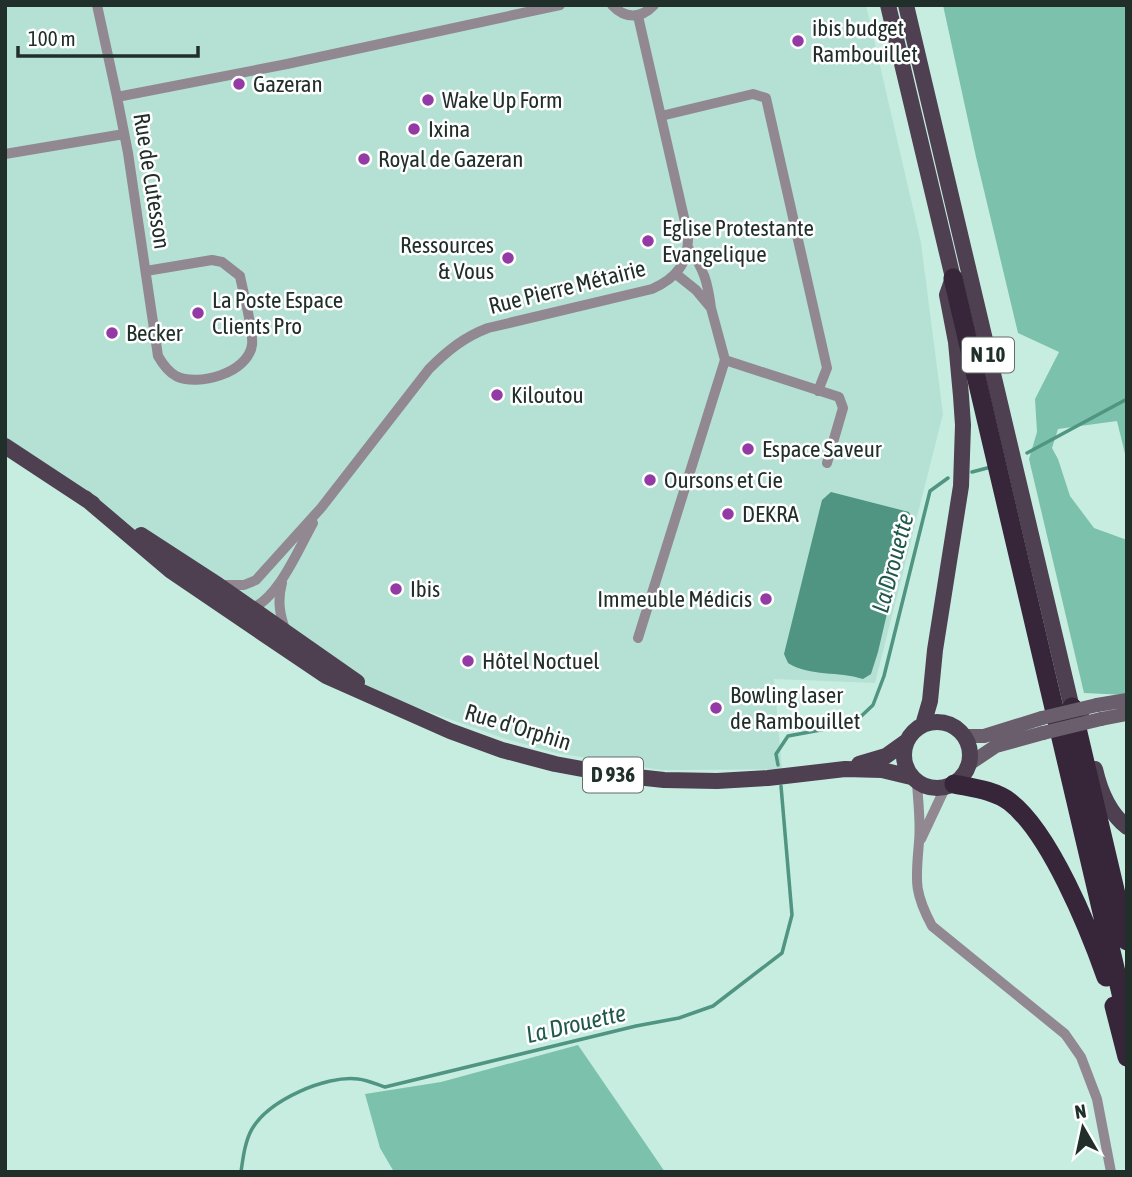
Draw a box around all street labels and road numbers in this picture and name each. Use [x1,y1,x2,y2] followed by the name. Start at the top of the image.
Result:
[128,111,176,251] street label: Rue de Cutesson
[486,255,648,319] street label: Rue Pierre Métairie
[962,338,1014,372] road number: N 10
[462,699,574,755] street label: Rue d'Orphin
[583,758,643,792] road number: D 936

